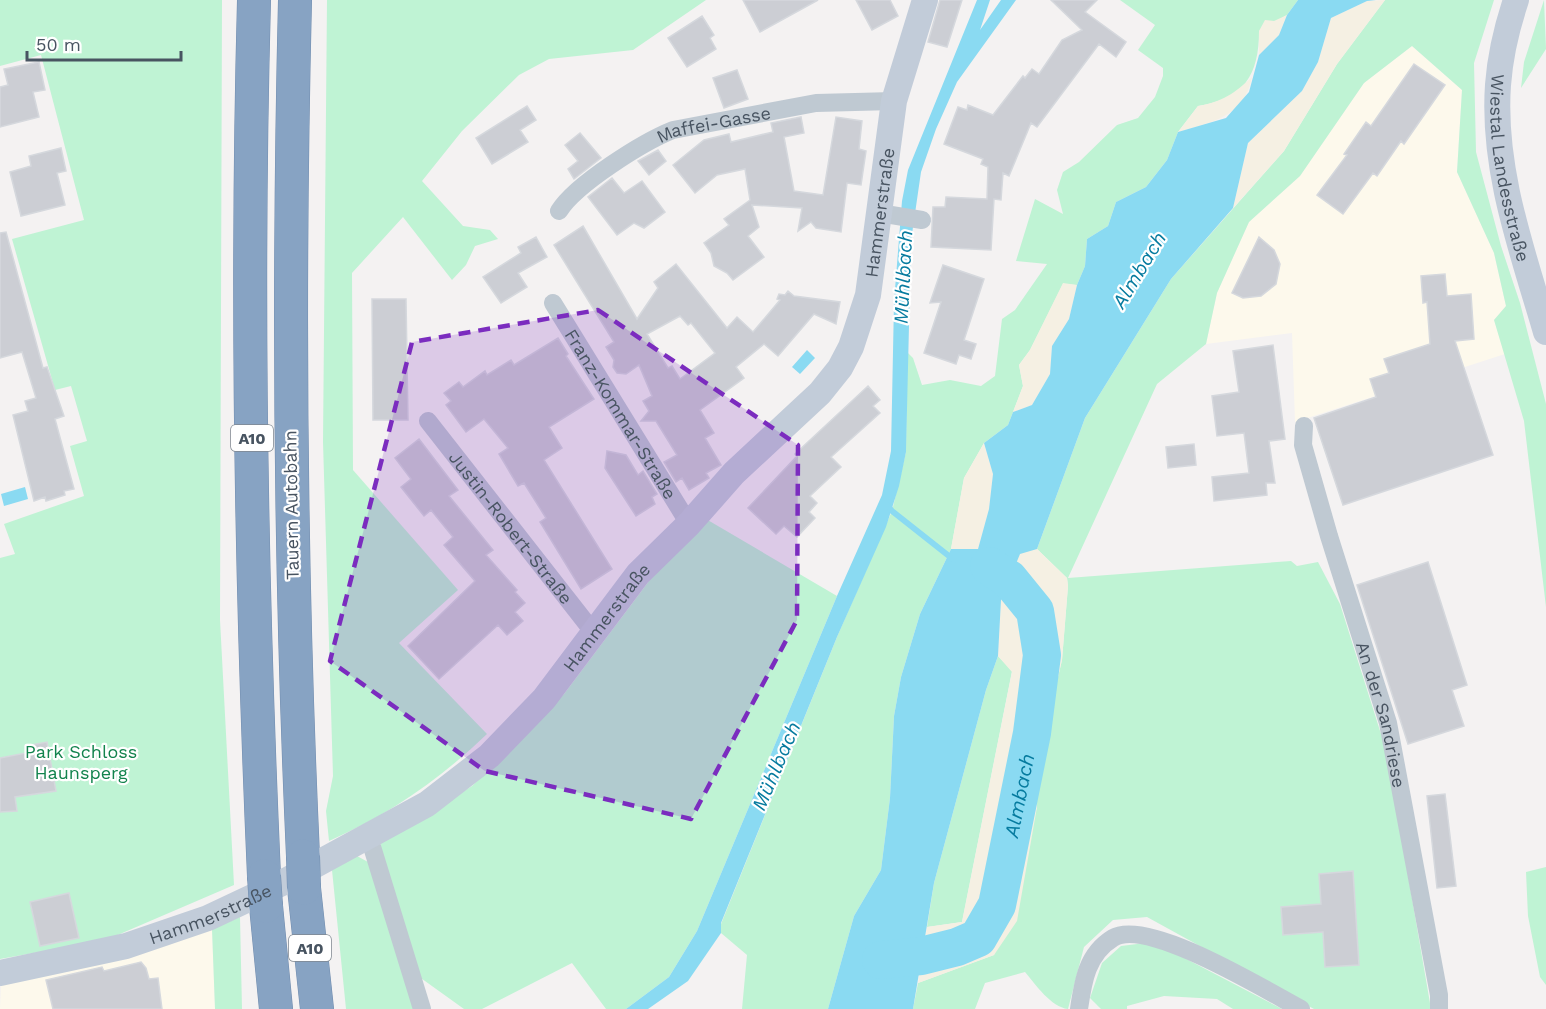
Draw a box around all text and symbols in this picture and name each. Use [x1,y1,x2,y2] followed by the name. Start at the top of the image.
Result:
[27,24,182,62] scale bar
[36,34,81,55] text: 50 m
[1487,73,1535,264] street label: Wiestal Landesstraße
[653,101,772,147] street label: Maffei-Gasse
[860,146,898,279] street label: Hammerstraße
[1106,227,1171,313] water label: Almbach
[889,229,917,325] water label: Mühlbach
[561,325,681,503] street label: Franz-Kommar-Straße
[231,425,273,451] road number: A10
[279,430,303,580] street label: Tauern Autobahn
[445,447,578,608] street label: Justin-Robert-Straße
[558,558,654,675] street label: Hammerstraße
[1352,639,1410,789] street label: An der Sandriese
[747,718,805,814] water label: Mühlbach
[25,741,137,783] park label: Park Schloss Haunsperg
[999,751,1040,841] water label: Almbach
[146,879,275,948] street label: Hammerstraße
[289,935,331,961] road number: A10

